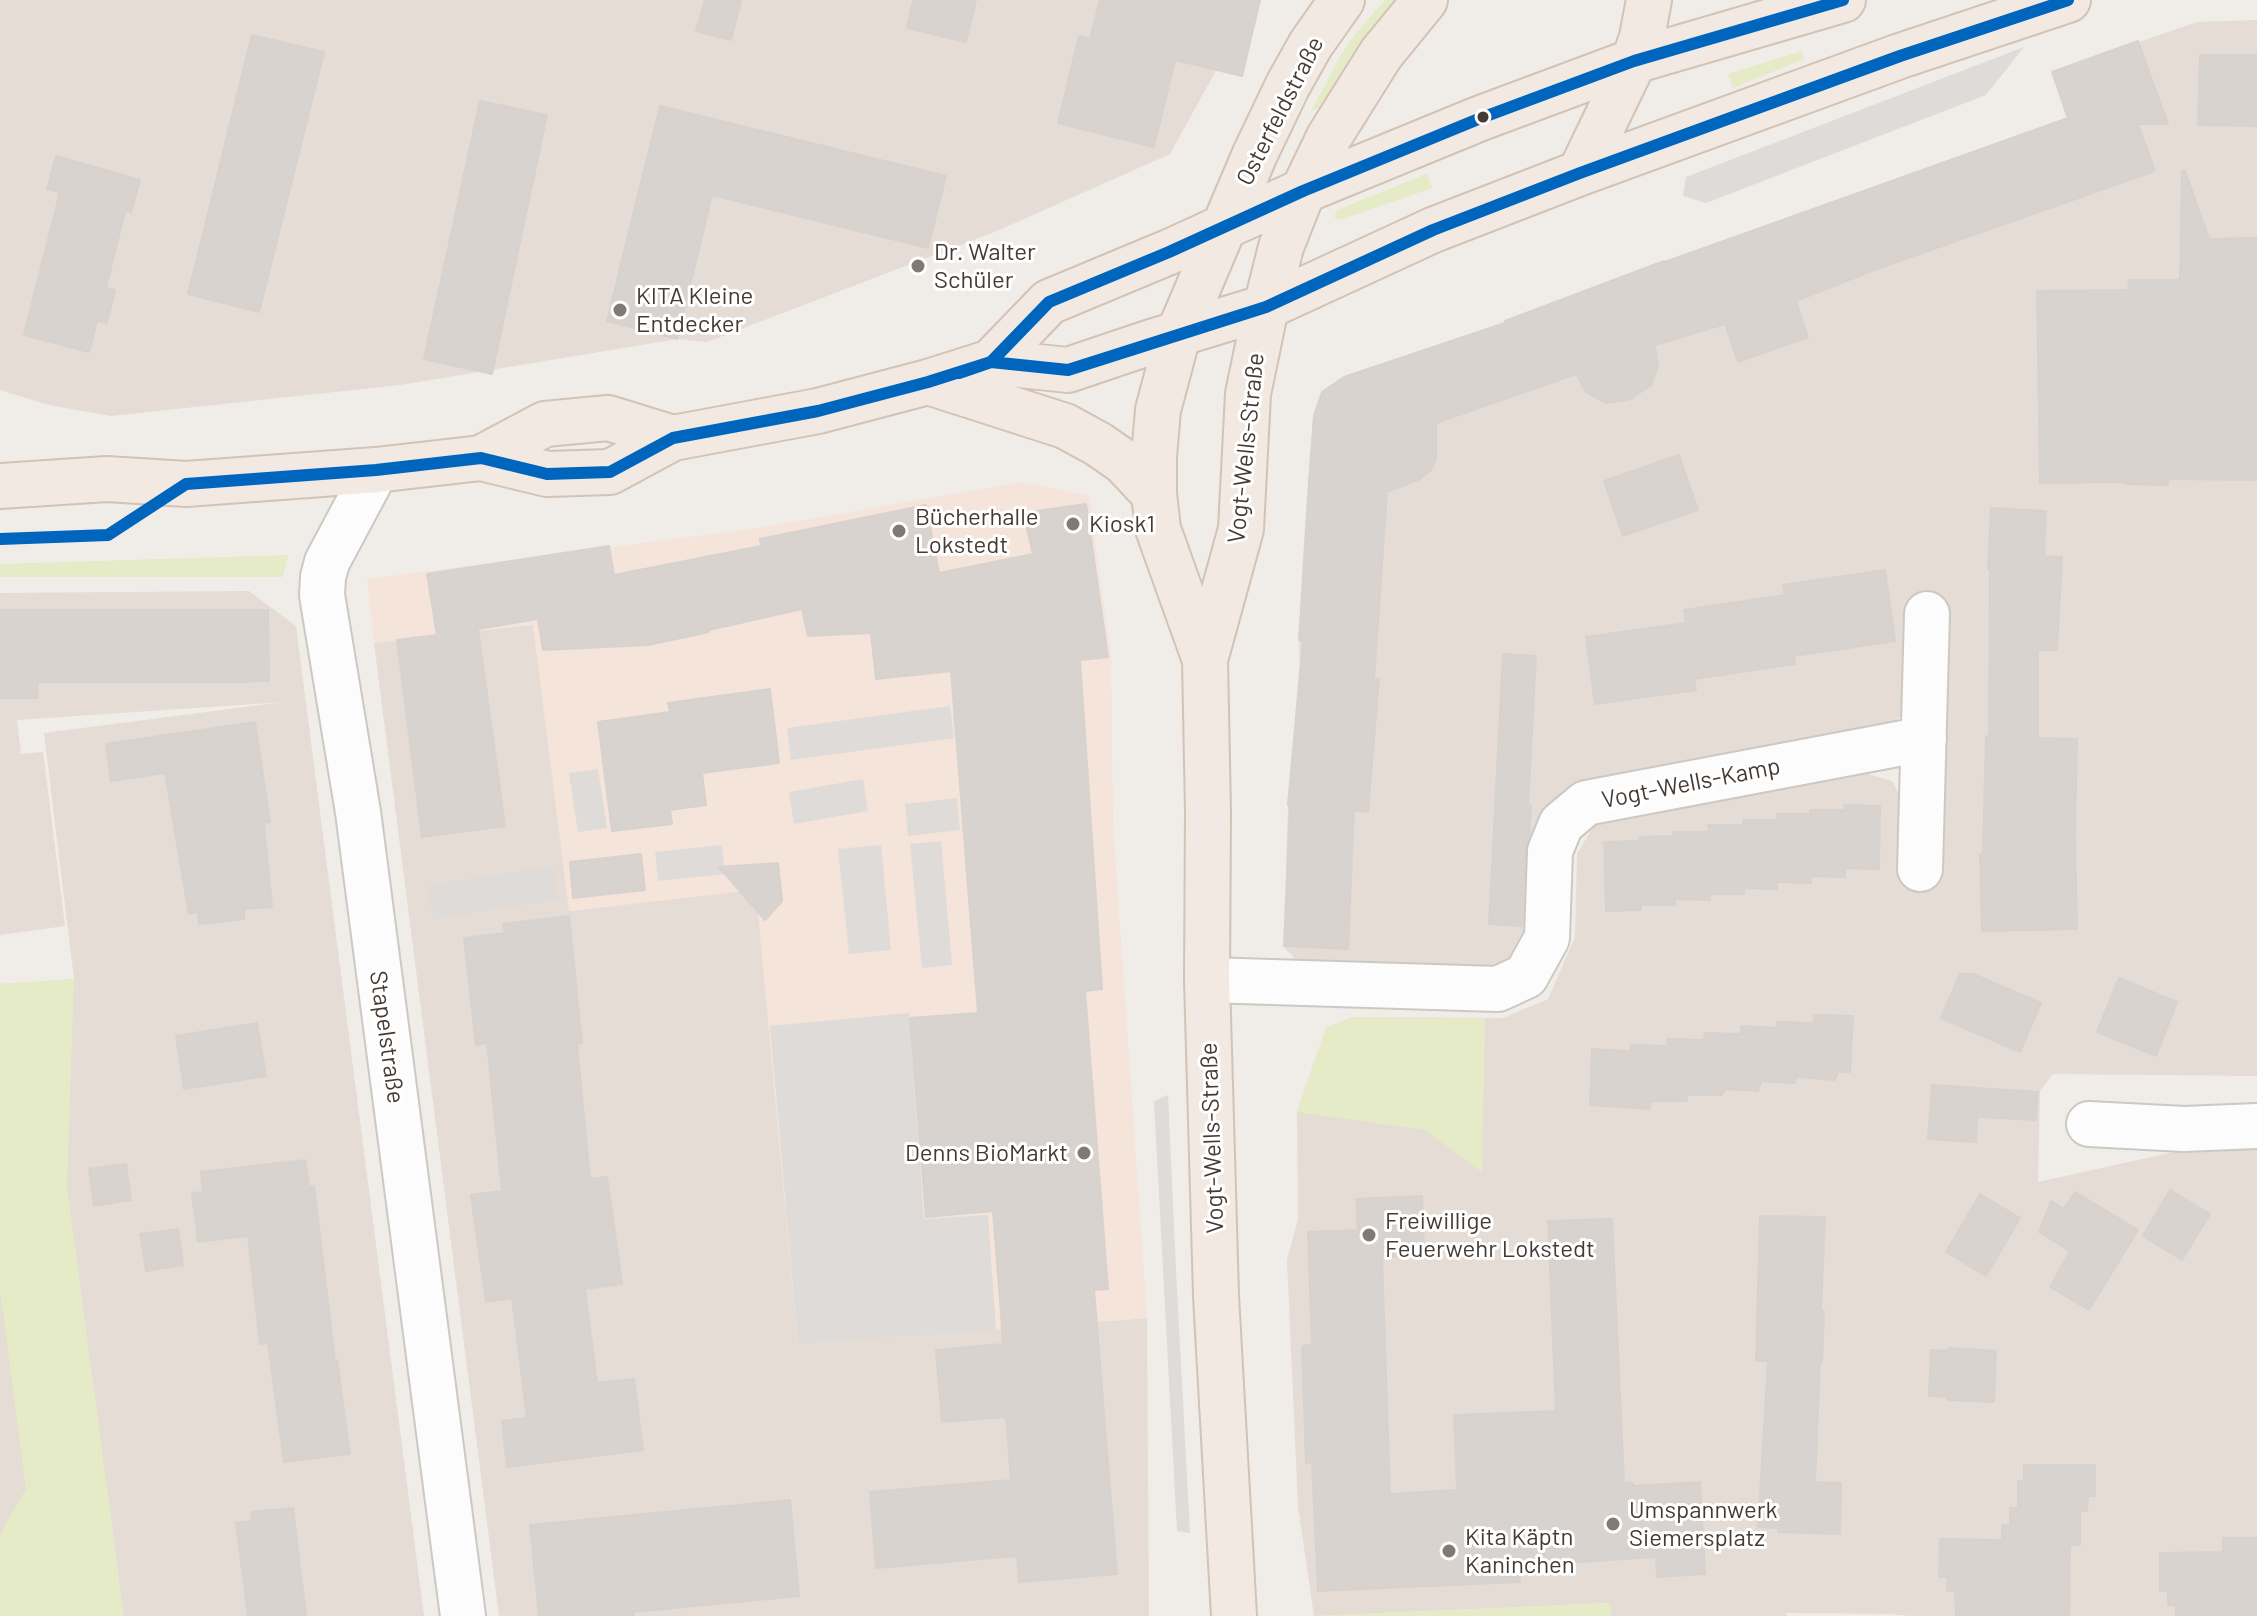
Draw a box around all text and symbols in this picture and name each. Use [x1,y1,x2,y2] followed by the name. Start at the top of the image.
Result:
[1230,32,1330,190] street label: Osterfeldstraße
[1475,109,1491,125] unlabelled marker
[934,238,1036,294] place label: Dr. Walter Schüler
[909,257,927,275] marker: Dr. Walter Schüler
[636,282,753,338] place label: KITA Kleine Entdecker
[611,301,629,319] marker: KITA Kleine Entdecker
[1222,351,1270,545] street label: Vogt-Wells-Straße
[915,503,1038,559] place label: Bücherhalle Lokstedt
[1089,510,1155,538] place label: Kiosk1
[1064,515,1082,533] marker: Kiosk1
[890,522,908,540] marker: Bücherhalle Lokstedt
[1599,752,1783,814] street label: Vogt-Wells-Kamp
[363,969,411,1105] street label: Stapelstraße
[1194,1042,1230,1234] street label: Vogt-Wells-Straße
[905,1139,1068,1167] place label: Denns BioMarkt
[1075,1144,1093,1162] marker: Denns BioMarkt
[1385,1207,1595,1263] place label: Freiwillige Feuerwehr Lokstedt
[1360,1226,1378,1244] marker: Freiwillige Feuerwehr Lokstedt
[1629,1496,1778,1552] place label: Umspannwerk Siemersplatz
[1604,1515,1622,1533] marker: Umspannwerk Siemersplatz
[1465,1523,1575,1579] place label: Kita Käptn Kaninchen
[1440,1542,1458,1560] marker: Kita Käptn Kaninchen

